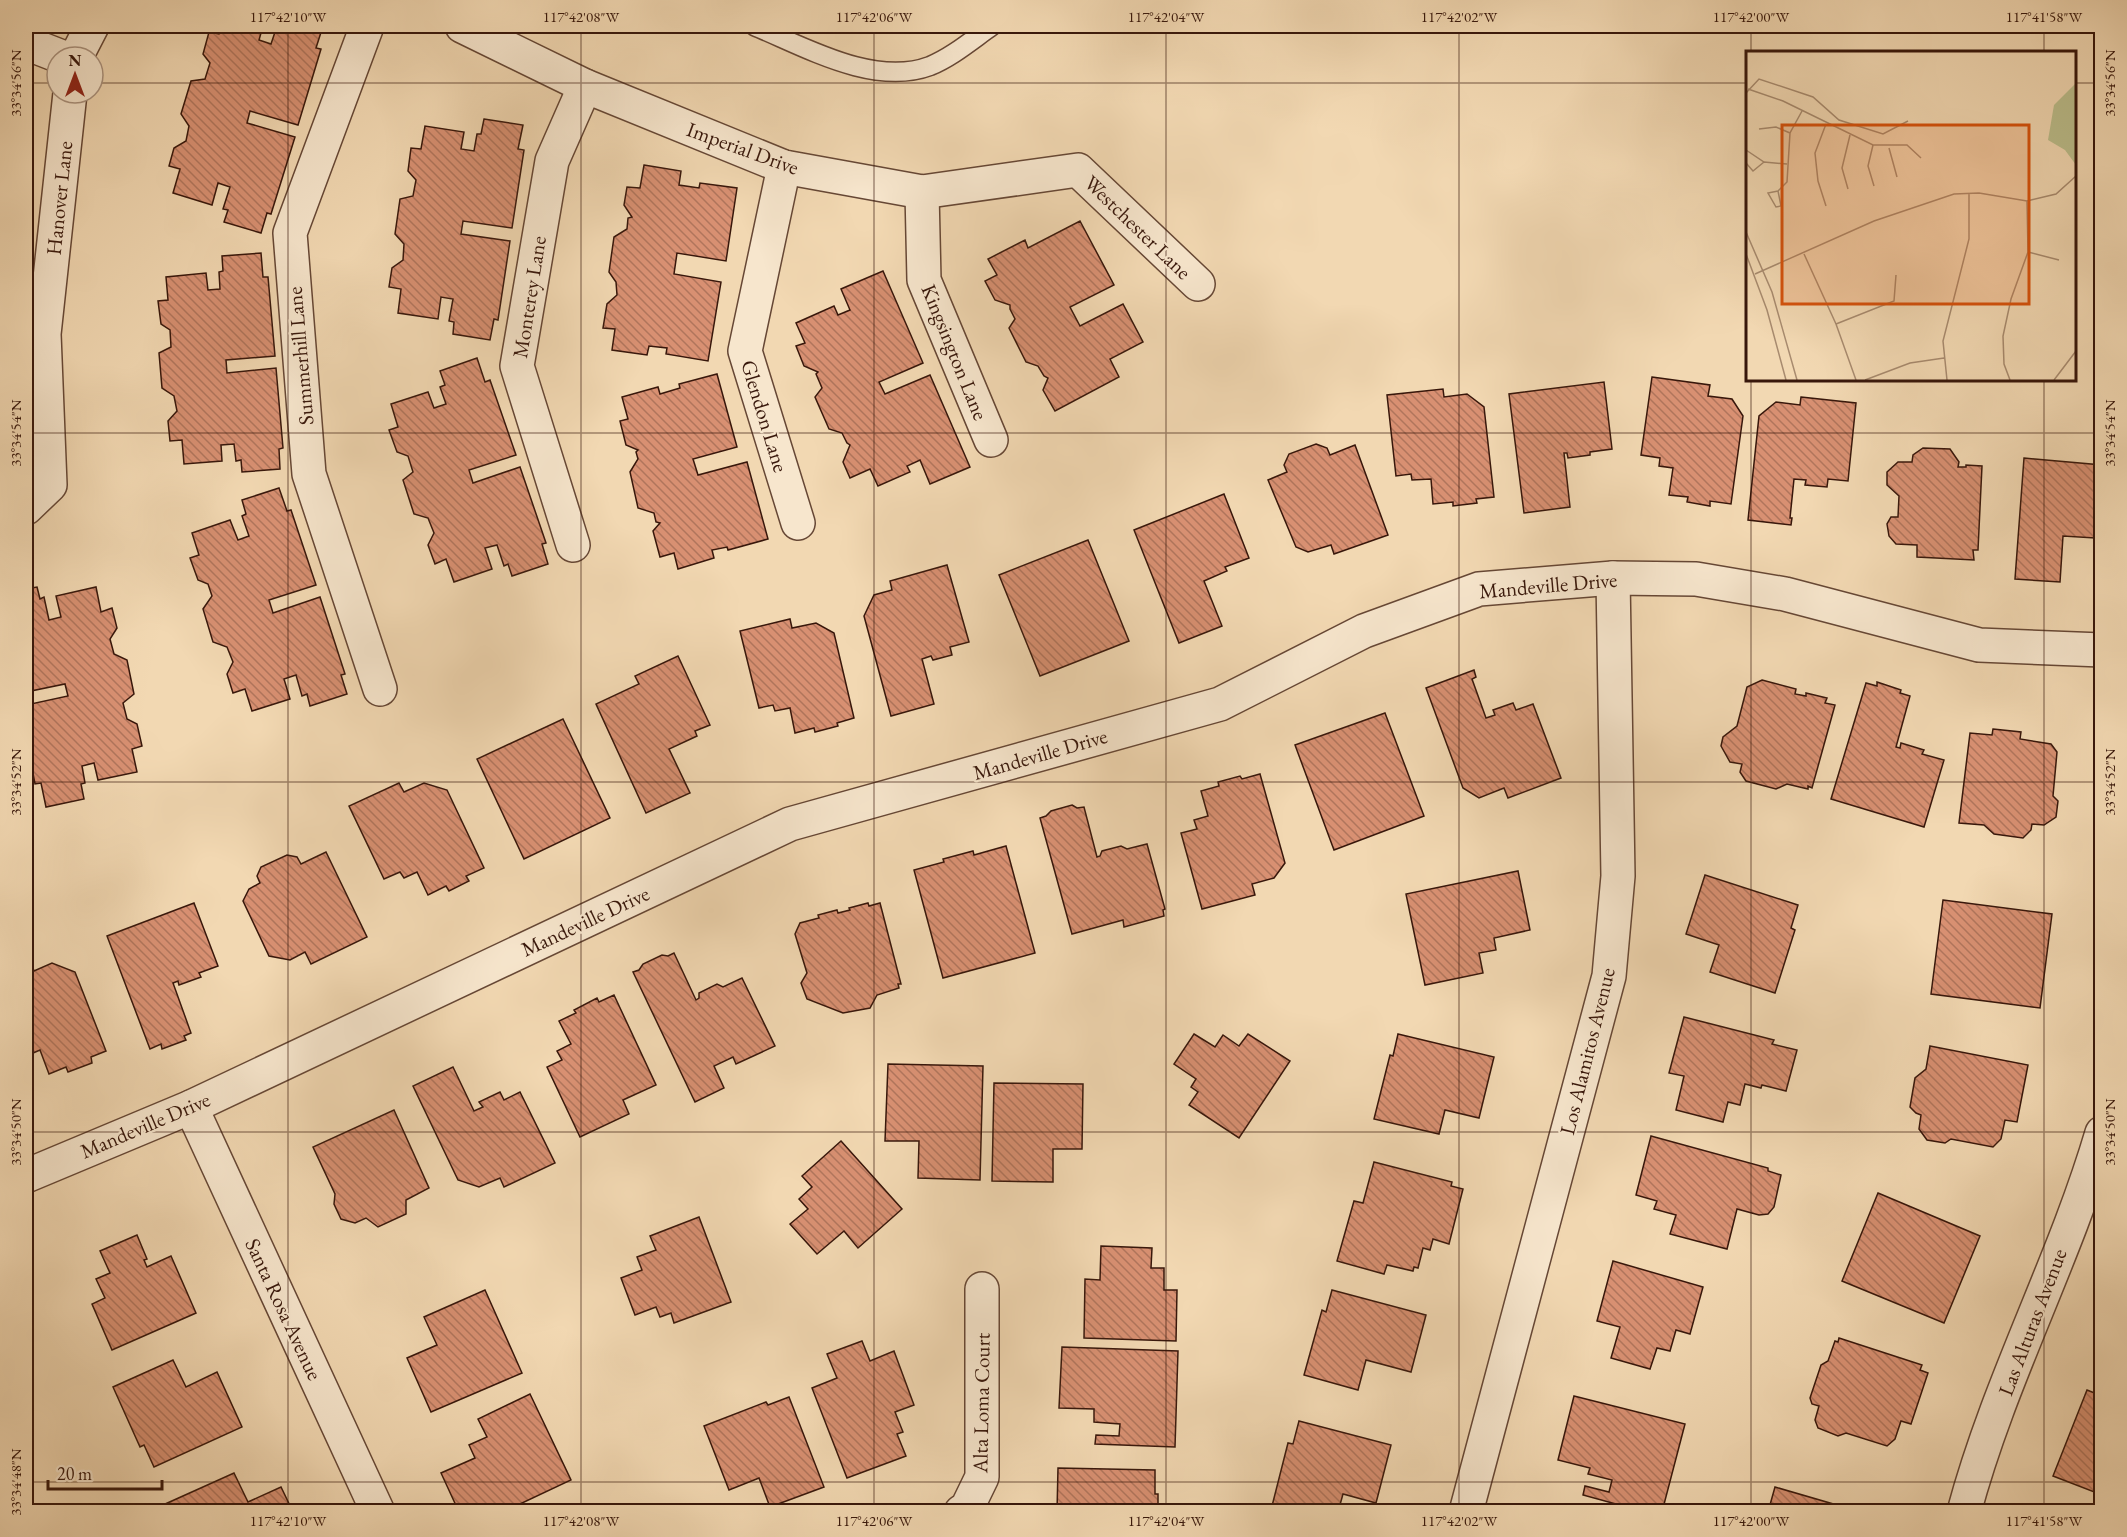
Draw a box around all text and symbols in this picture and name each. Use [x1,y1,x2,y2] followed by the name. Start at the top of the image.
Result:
[250,7,326,26] text: 117°42'10"W
[543,7,619,26] text: 117°42'08"W
[836,7,912,26] text: 117°42'06"W
[1128,7,1204,26] text: 117°42'04"W
[1421,7,1497,26] text: 117°42'02"W
[1713,7,1789,26] text: 117°42'00"W
[2006,7,2082,26] text: 117°41'58"W
[45,45,105,105] north arrow
[6,49,25,117] text: 33°34'56"N
[2100,49,2119,117] text: 33°34'56"N
[69,50,82,71] text: N
[1746,51,2076,381] inset map
[683,115,803,181] street label: Imperial Drive
[40,140,78,256] street label: Hanover Lane
[1079,169,1197,285] street label: Westchester Lane
[506,234,552,360] street label: Monterey Lane
[916,280,994,424] street label: Kingsington Lane
[280,286,320,426] street label: Summerhill Lane
[735,357,795,475] street label: Glendon Lane
[6,399,25,467] text: 33°34'54"N
[2100,399,2119,467] text: 33°34'54"N
[1478,566,1618,604] street label: Mandeville Drive
[970,722,1110,786] street label: Mandeville Drive
[6,748,25,816] text: 33°34'52"N
[2100,748,2119,816] text: 33°34'52"N
[517,880,653,962] street label: Mandeville Drive
[1553,965,1621,1137] street label: Los Alamitos Avenue
[76,1086,214,1164] street label: Mandeville Drive
[6,1098,25,1166] text: 33°34'50"N
[2100,1098,2119,1166] text: 33°34'50"N
[239,1234,329,1384] street label: Santa Rosa Avenue
[1992,1245,2072,1399] street label: Las Alturas Avenue
[966,1332,996,1474] street label: Alta Loma Court
[6,1448,25,1516] text: 33°34'48"N
[48,1453,162,1491] scale bar
[57,1462,92,1485] text: 20 m
[250,1511,326,1530] text: 117°42'10"W
[543,1511,619,1530] text: 117°42'08"W
[836,1511,912,1530] text: 117°42'06"W
[1128,1511,1204,1530] text: 117°42'04"W
[1421,1511,1497,1530] text: 117°42'02"W
[1713,1511,1789,1530] text: 117°42'00"W
[2006,1511,2082,1530] text: 117°41'58"W

